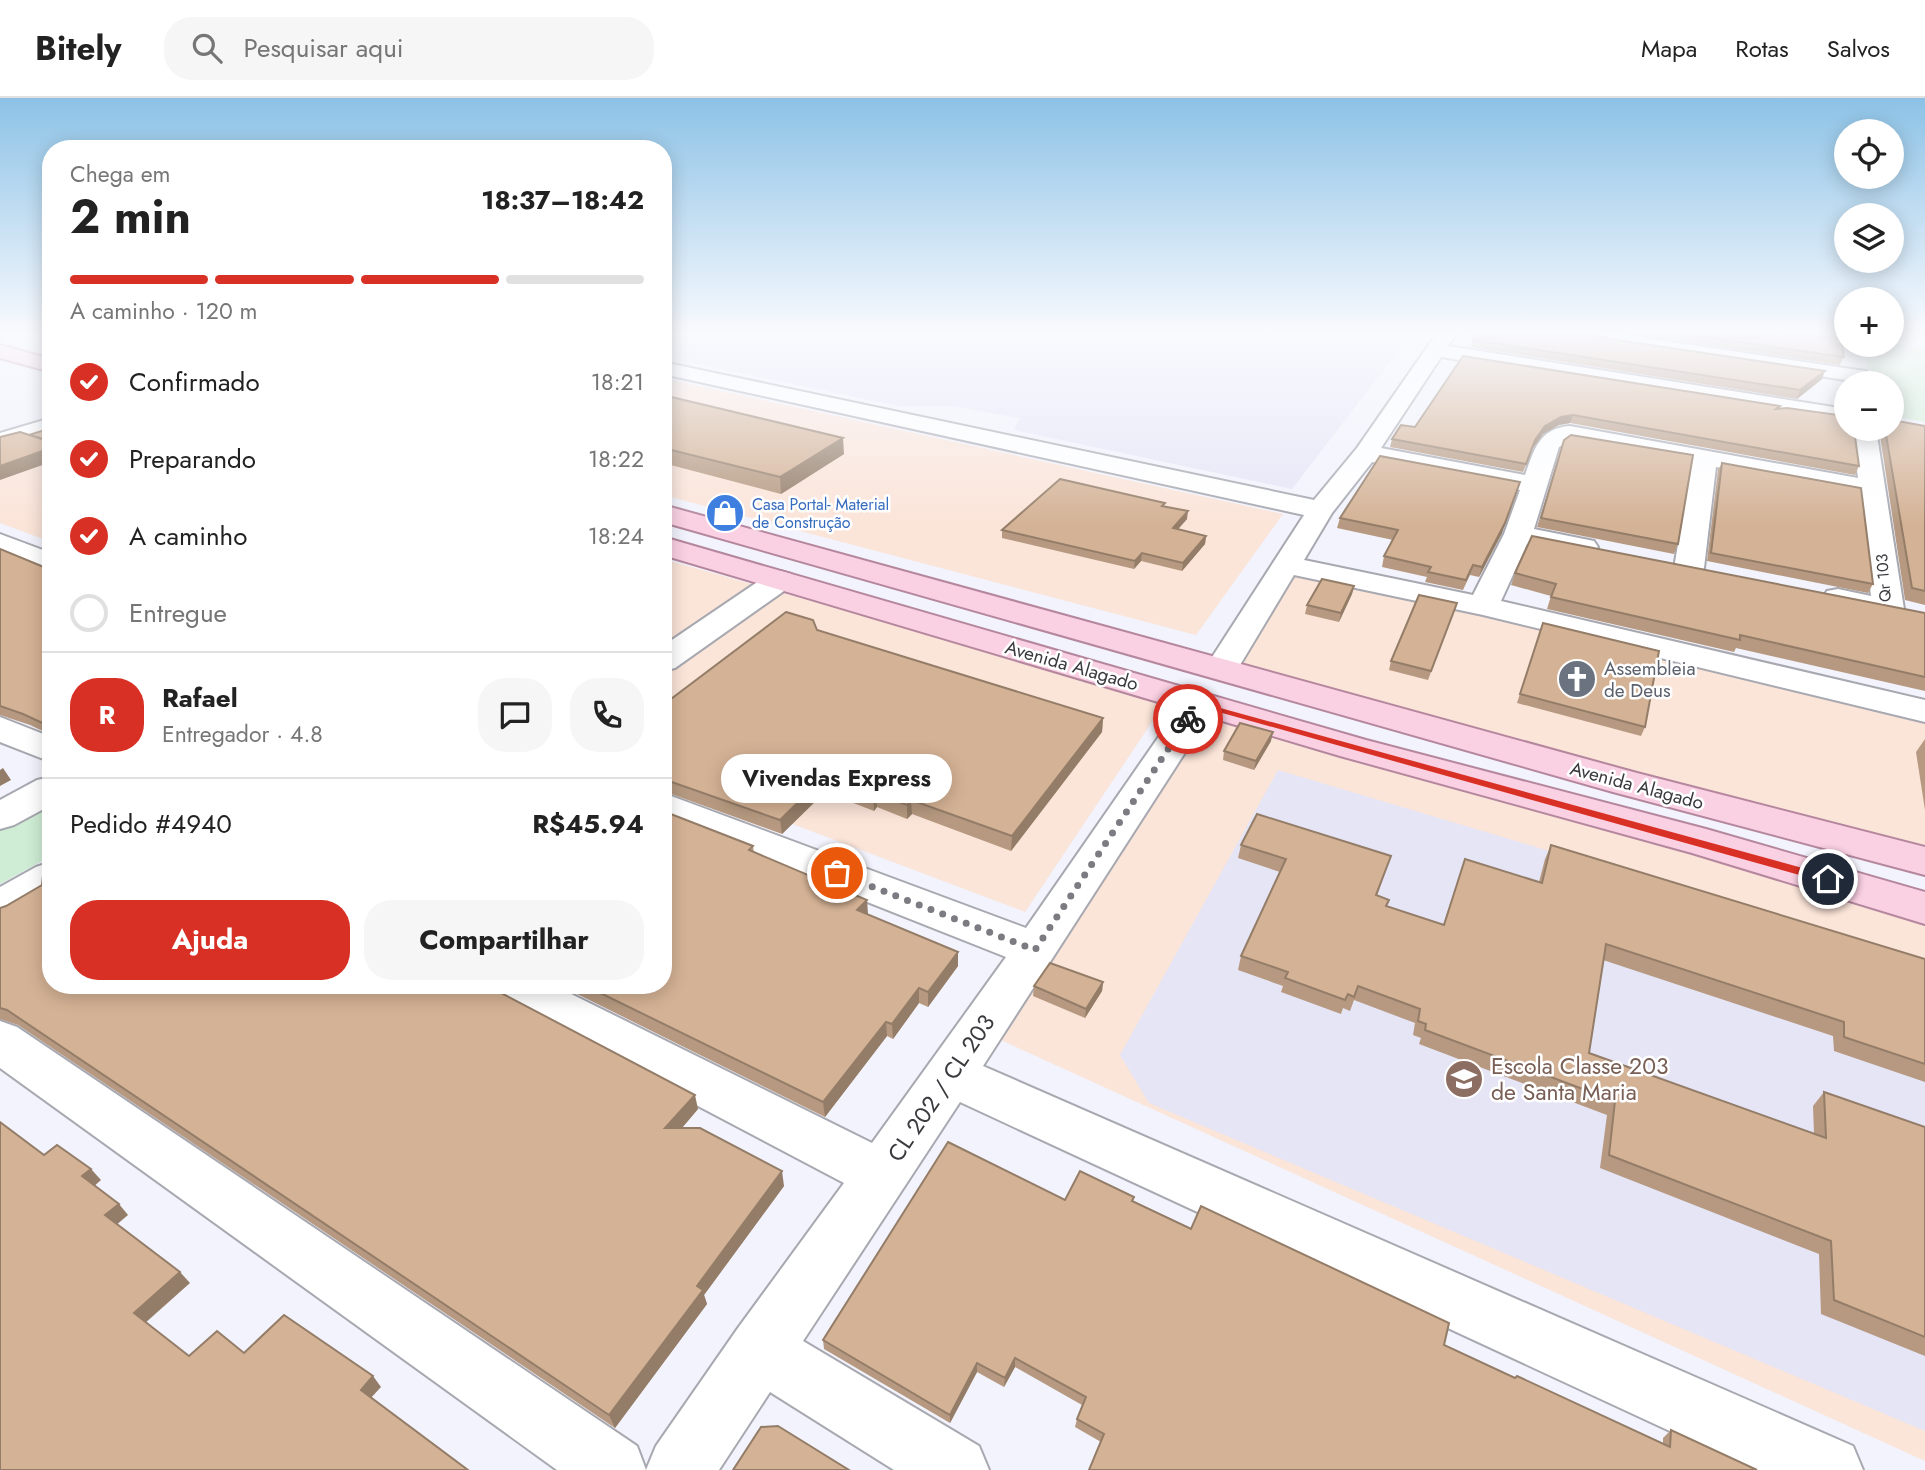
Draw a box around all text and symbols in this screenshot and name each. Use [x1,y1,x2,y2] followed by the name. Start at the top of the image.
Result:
[164,17,654,80] search box
[35,25,122,72] text: Bitely
[188,29,226,67] icon: search
[244,29,404,67] text: Pesquisar aqui
[1641,31,1697,66] text: Mapa
[1735,31,1789,66] text: Rotas
[1827,31,1890,66] text: Salvos
[1834,119,1904,441] map controls
[1834,119,1904,189] button: locate
[70,157,171,191] text: Chega em
[481,181,644,219] text: 18:37–18:42
[70,184,191,250] text: 2 min
[1834,203,1904,273] button: layers
[1834,287,1904,357] button: +
[70,294,258,328] text: A caminho · 120 m
[70,363,108,401] icon: check
[129,363,260,401] text: Confirmado
[591,365,644,399] text: 18:21
[1834,371,1904,441] button: −
[70,440,108,478] icon: check
[129,440,256,478] text: Preparando
[588,442,644,476] text: 18:22
[704,492,746,534] shop icon: Casa Portal- Material de Construção
[752,493,889,534] place label: Casa Portal- Material de Construção
[70,517,108,555] icon: check
[129,517,247,555] text: A caminho
[588,519,644,553] text: 18:24
[1870,553,1897,603] street label: Qr 103
[129,594,227,632] text: Entregue
[1002,634,1142,697] street label: Avenida Alagado
[1604,655,1696,704] place label: Assembleia de Deus
[1556,658,1598,700] church icon: Assembleia de Deus
[478,678,552,752] button: chat
[570,678,644,752] button: phone
[162,679,238,717] text: Rafael
[1153,684,1223,754] courier
[99,696,115,734] text: R
[1169,700,1207,738] icon: bike
[162,717,323,751] text: Entregador · 4.8
[722,754,952,803] callout: Vivendas Express
[1567,755,1707,816] street label: Avenida Alagado
[742,761,931,795] text: Vivendas Express
[70,805,232,843] text: Pedido #4940
[532,805,644,843] text: R$45.94
[807,843,867,903] pin
[1798,849,1858,909] pin
[818,854,856,892] icon: bag
[1809,860,1847,898] icon: home
[70,900,350,980] button: Ajuda
[364,900,644,980] button: Compartilhar
[879,1008,1003,1168] street label: CL 202 / CL 203
[1491,1049,1669,1109] place label: Escola Classe 203 de Santa Maria
[1443,1058,1485,1100] school or university icon: Escola Classe 203 de Santa Maria

